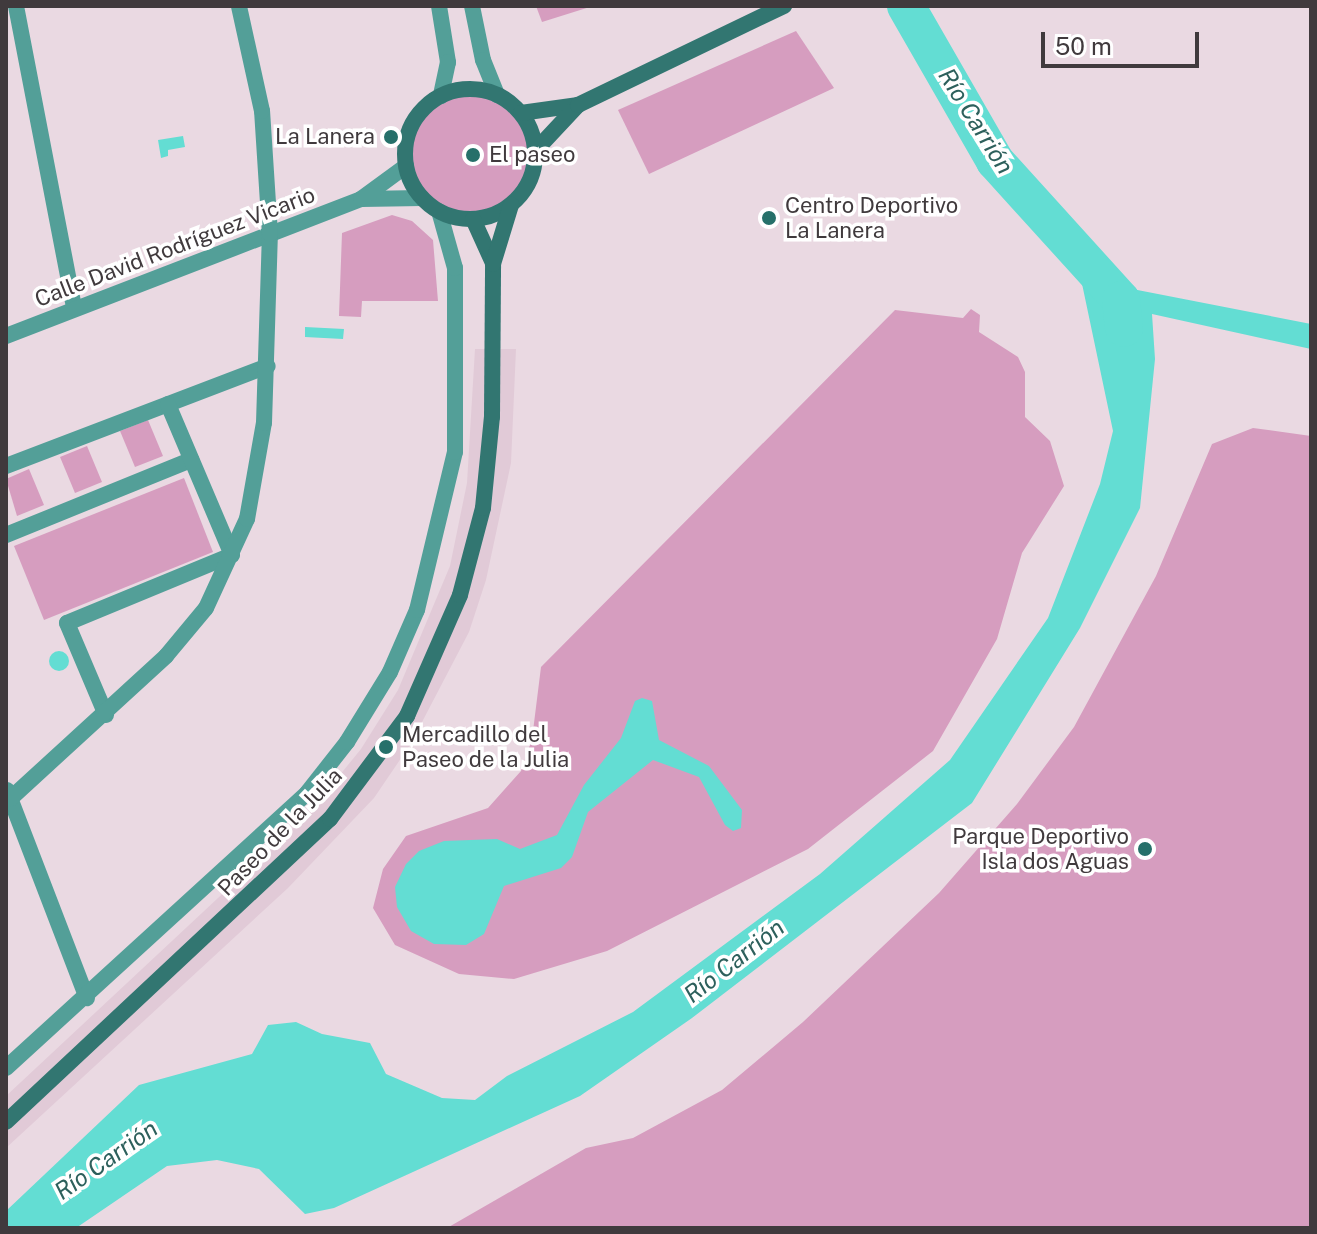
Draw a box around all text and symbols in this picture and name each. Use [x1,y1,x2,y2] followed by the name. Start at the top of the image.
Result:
[1045,16,1203,66] scale bar
[1055,32,1112,60] text: 50 m
[932,63,1020,179] water label: Río Carrión
[275,124,375,150] place label: La Lanera
[382,128,400,146] marker: La Lanera
[489,142,575,168] place label: El paseo
[464,146,482,164] marker: El paseo
[31,181,319,313] street label: Calle David Rodríguez Vicario
[785,192,958,244] place label: Centro Deportivo La Lanera
[760,209,778,227] marker: Centro Deportivo La Lanera
[402,721,570,772] place label: Mercadillo del Paseo de la Julia
[377,738,395,756] marker: Mercadillo del Paseo de la Julia
[212,762,348,902] street label: Paseo de la Julia
[952,823,1129,874] place label: Parque Deportivo Isla dos Aguas
[1136,840,1154,858] marker: Parque Deportivo Isla dos Aguas
[678,913,790,1009] water label: Río Carrión
[49,1114,163,1206] water label: Río Carrión

